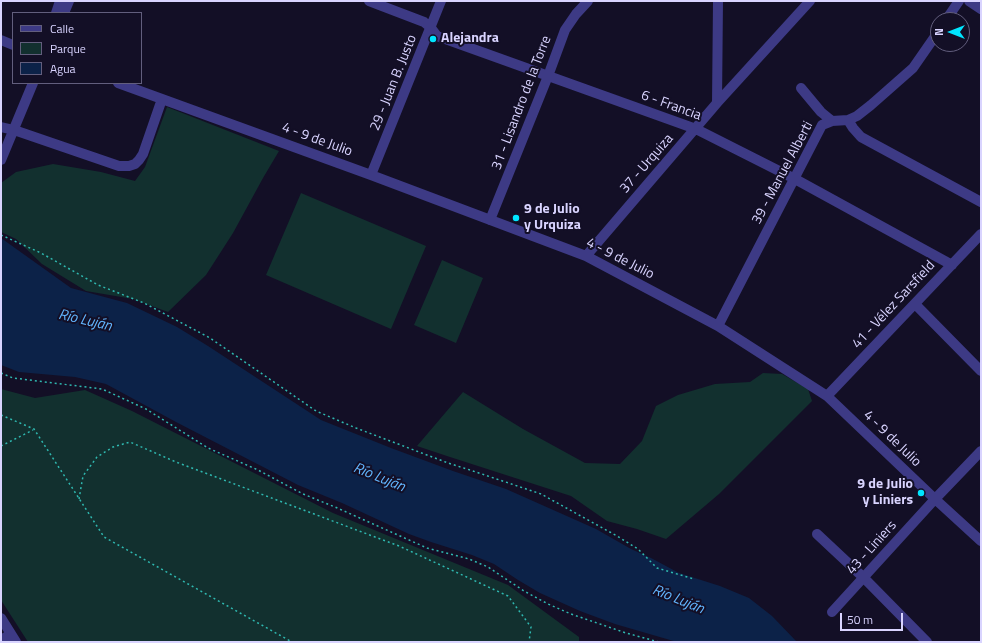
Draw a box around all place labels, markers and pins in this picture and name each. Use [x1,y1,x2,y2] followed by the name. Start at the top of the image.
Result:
[441,31,499,47] place label: Alejandra
[428,34,438,44] marker: Alejandra
[524,202,581,234] place label: 9 de Julio y Urquiza
[511,213,521,223] marker: 9 de Julio y Urquiza
[857,477,913,510] place label: 9 de Julio y Liniers
[916,488,926,498] marker: 9 de Julio y Liniers

